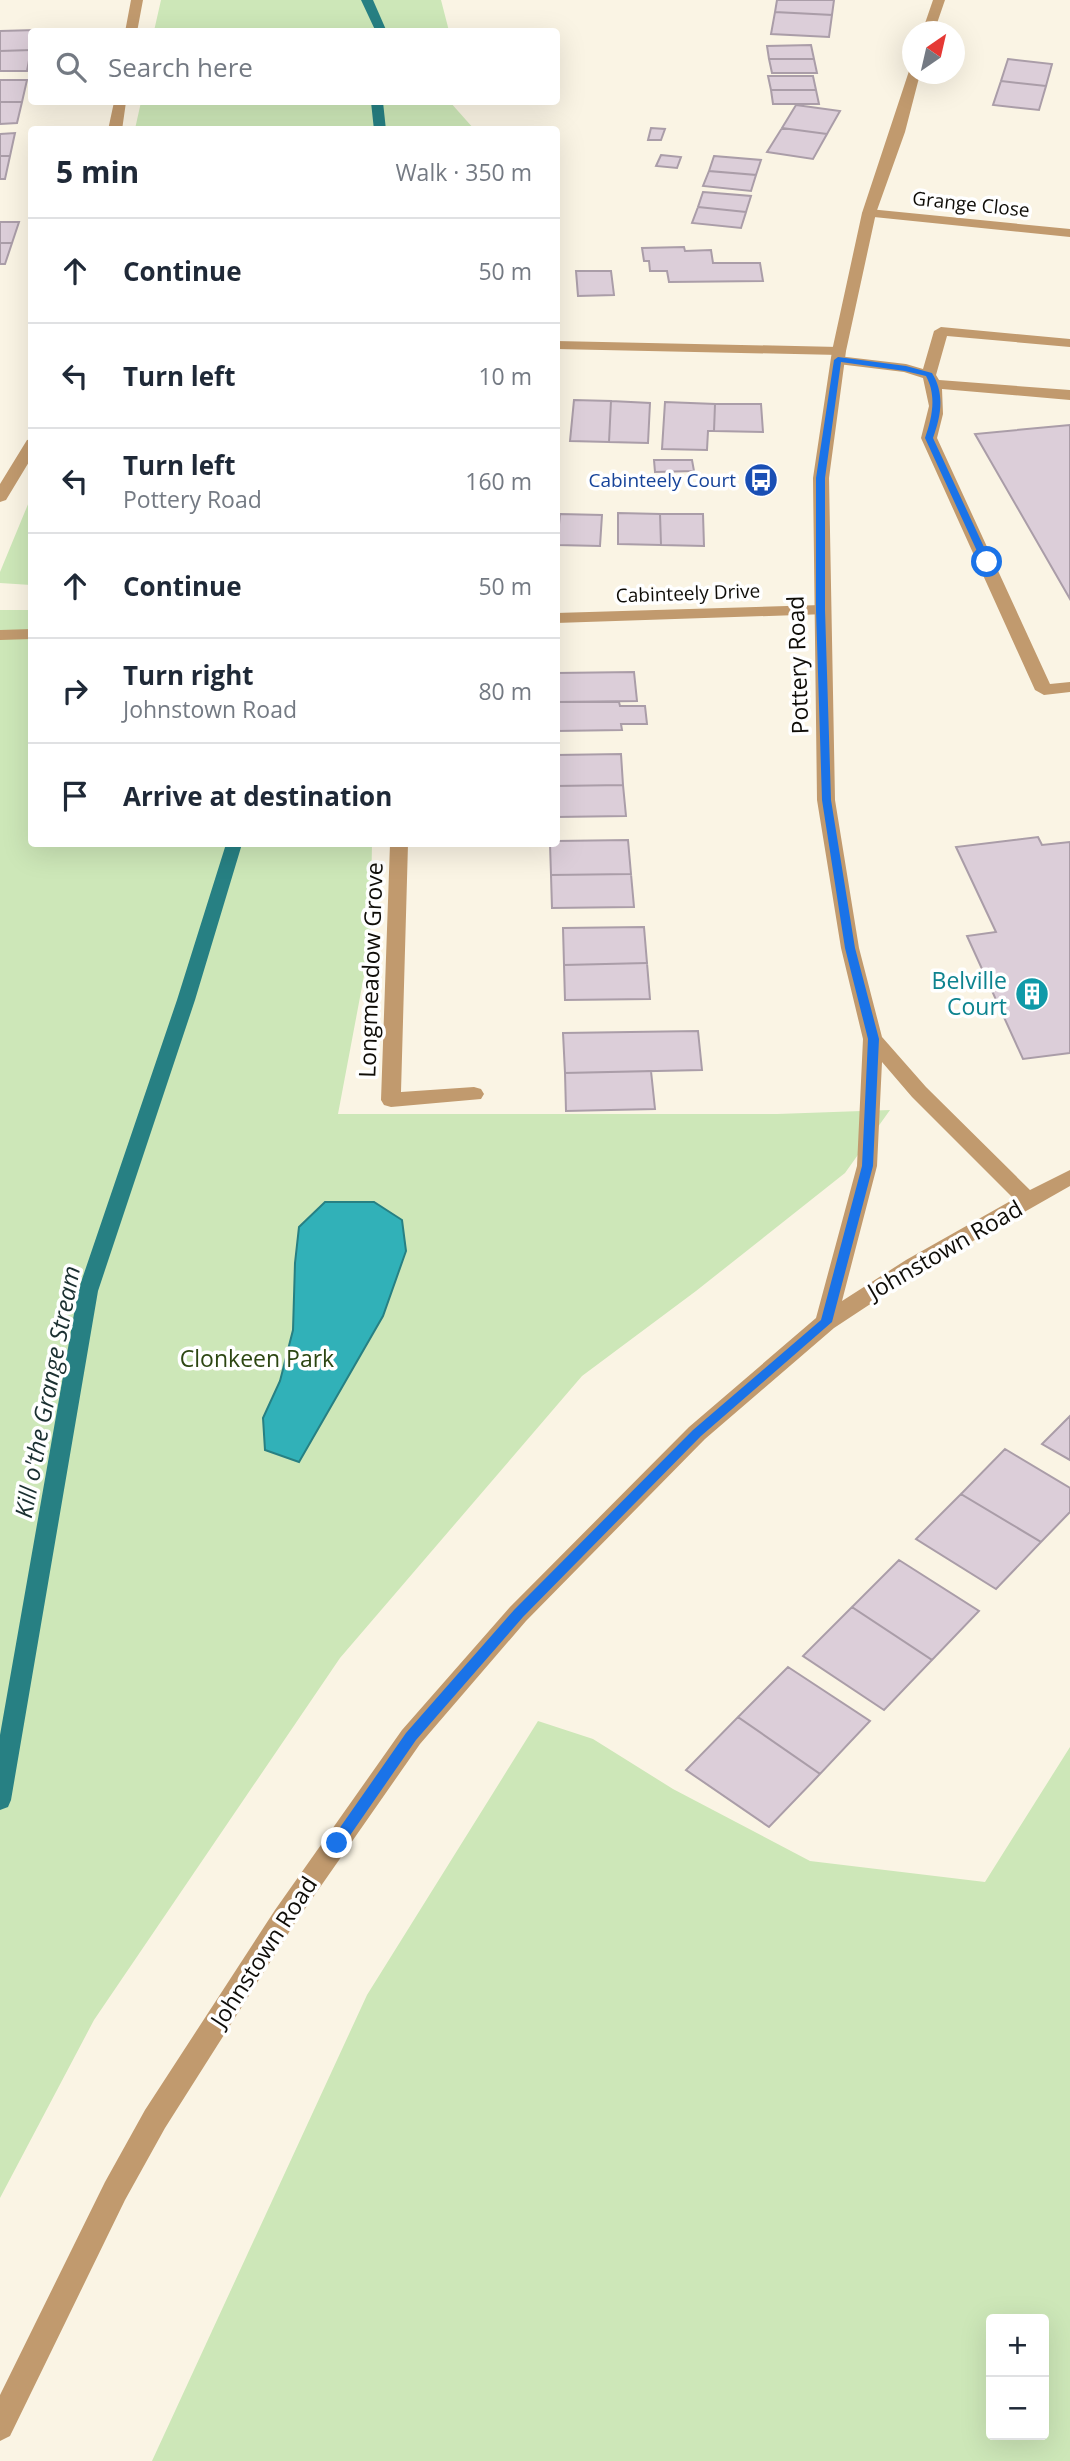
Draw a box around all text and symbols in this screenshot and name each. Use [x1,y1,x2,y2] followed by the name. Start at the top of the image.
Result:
[902,21,965,84] north arrow
[28,28,560,105] search box
[52,48,90,86] icon: search
[108,49,253,85] text: Search here
[56,151,139,192] text: 5 min
[395,156,532,188] text: Walk · 350 m
[911,185,1031,223] street label: Grange Close
[56,252,94,290] icon: ahead
[123,253,242,289] text: Continue
[478,255,532,287] text: 50 m
[56,357,94,395] icon: left
[123,358,235,394] text: Turn left
[478,360,532,392] text: 10 m
[123,447,235,483] text: Turn left
[742,461,780,499] bus stop icon: Cabinteely Court
[56,462,94,500] icon: left
[465,465,532,497] text: 160 m
[588,467,736,493] place label: Cabinteely Court
[123,483,262,515] text: Pottery Road
[971,546,1002,577] route start
[56,567,94,605] icon: ahead
[123,568,242,604] text: Continue
[478,570,532,602] text: 50 m
[615,577,761,609] street label: Cabinteely Drive
[779,595,815,735] street label: Pottery Road
[123,657,254,693] text: Turn right
[56,672,94,710] icon: right
[478,675,532,707] text: 80 m
[123,693,297,725] text: Johnstown Road
[56,777,94,815] icon: arrive
[123,778,392,814] text: Arrive at destination
[350,862,390,1078] street label: Longmeadow Grove
[932,964,1007,1022] place label: Belville Court
[1013,975,1051,1013] building icon: Belville Court
[859,1192,1028,1307] street label: Johnstown Road
[6,1263,87,1521] water label: Kill o'the Grange Stream
[180,1342,334,1374] park label: Clonkeen Park
[321,1827,352,1858] route end
[201,1870,324,2035] street label: Johnstown Road
[986,2314,1049,2440] map controls
[986,2314,1049,2377] button: +
[986,2377,1049,2440] button: −

